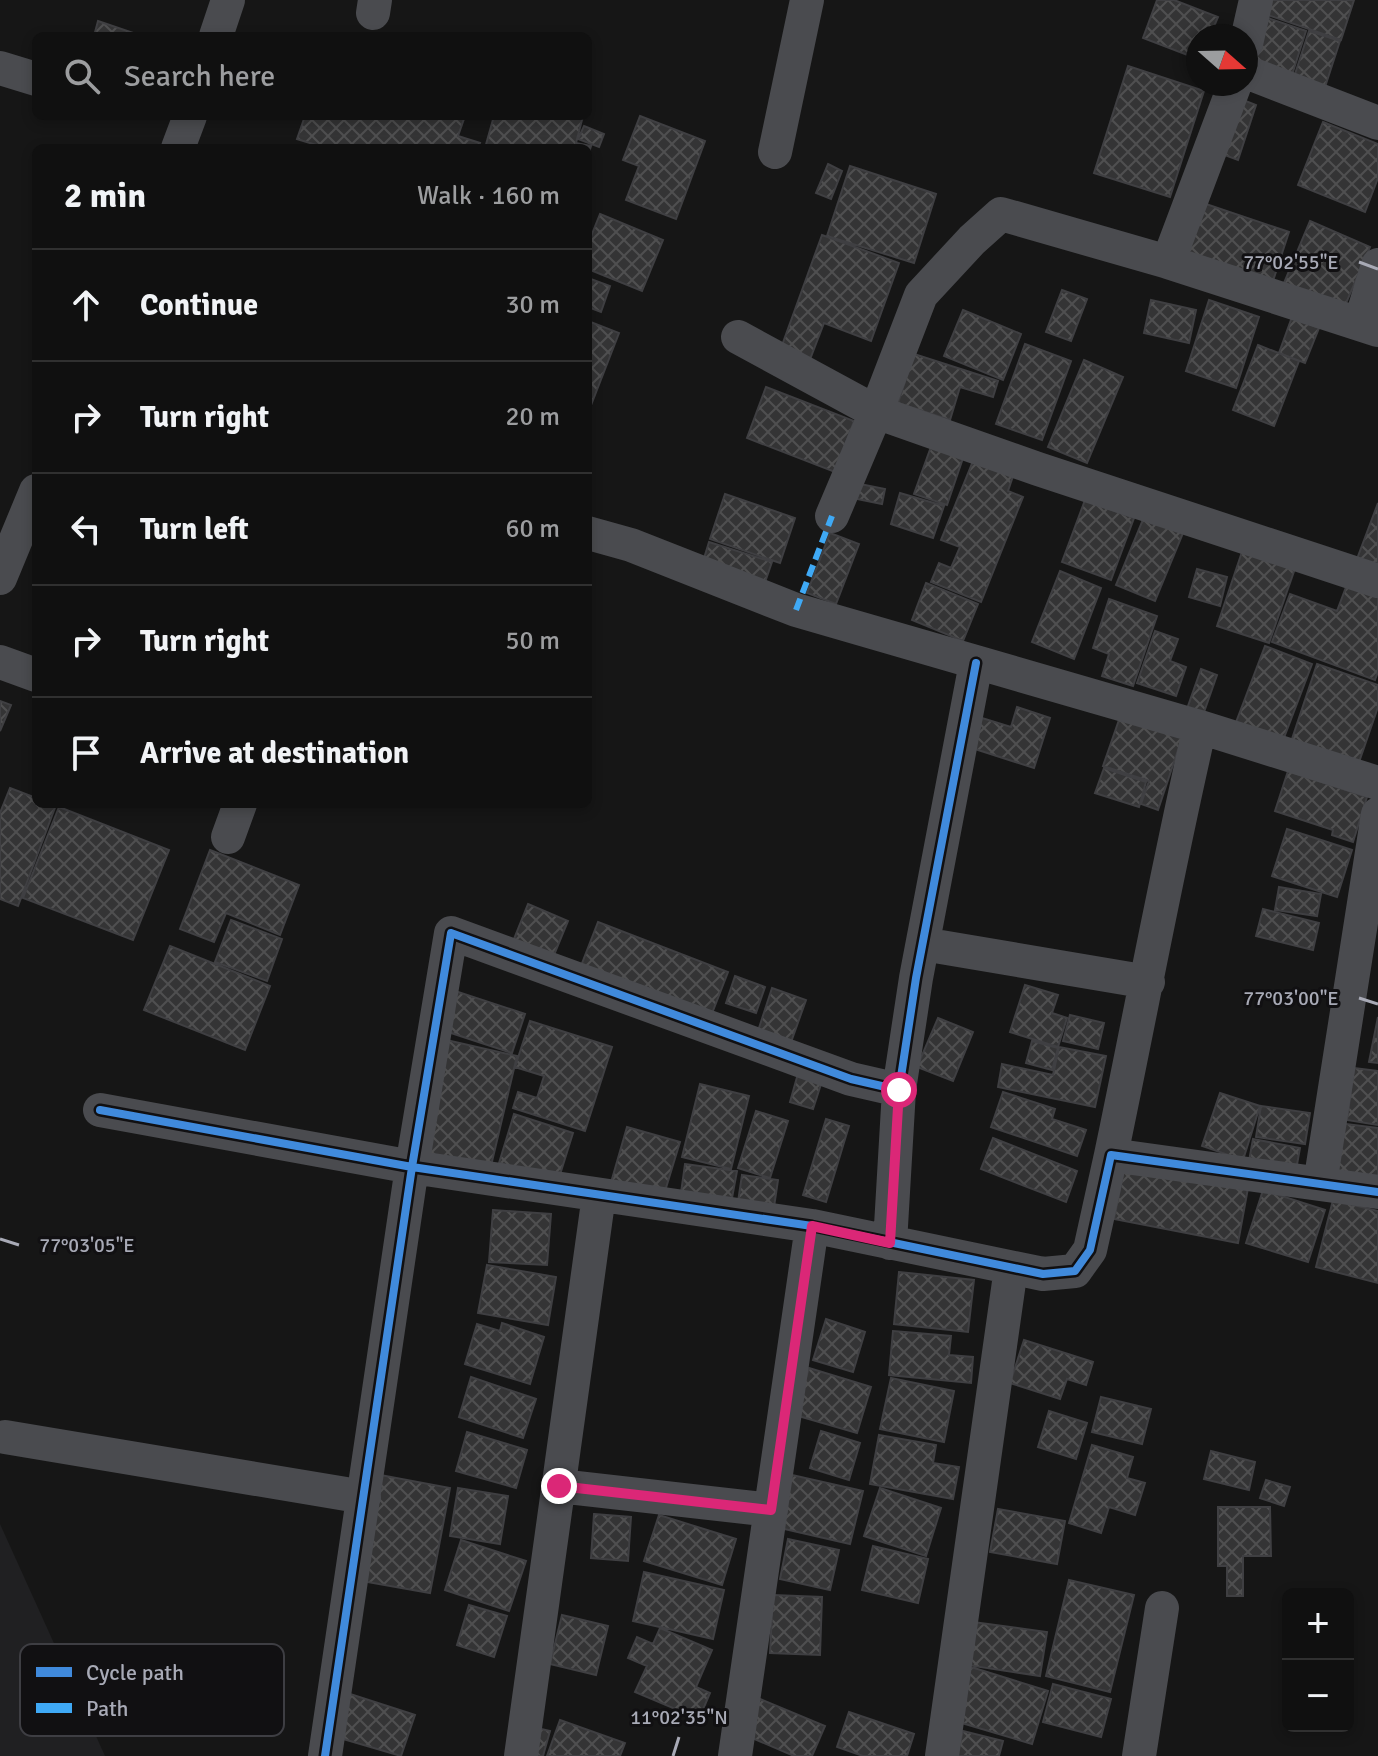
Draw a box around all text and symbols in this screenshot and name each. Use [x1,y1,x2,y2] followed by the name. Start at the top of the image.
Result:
[1186,24,1258,96] north arrow
[32,32,592,120] search box
[60,54,104,98] icon: search
[124,58,275,95] text: Search here
[64,175,146,217] text: 2 min
[417,180,560,212] text: Walk · 160 m
[1243,250,1339,275] text: 77°02'55"E
[64,283,108,327] icon: ahead
[140,287,258,324] text: Continue
[505,289,560,321] text: 30 m
[64,395,108,439] icon: right
[140,399,269,436] text: Turn right
[505,401,560,433] text: 20 m
[64,507,108,551] icon: left
[140,511,249,548] text: Turn left
[505,513,560,545] text: 60 m
[64,619,108,663] icon: right
[140,623,269,660] text: Turn right
[505,625,560,657] text: 50 m
[64,731,108,775] icon: arrive
[140,735,409,772] text: Arrive at destination
[1243,986,1339,1011] text: 77°03'00"E
[881,1072,917,1108] route start
[39,1233,135,1258] text: 77°03'05"E
[541,1468,577,1504] route end
[1282,1588,1354,1732] map controls
[1282,1588,1354,1660] button: +
[20,1644,284,1736] legend
[86,1659,184,1686] text: Cycle path
[1282,1660,1354,1732] button: −
[86,1695,129,1722] text: Path
[630,1705,728,1730] text: 11°02'35"N

